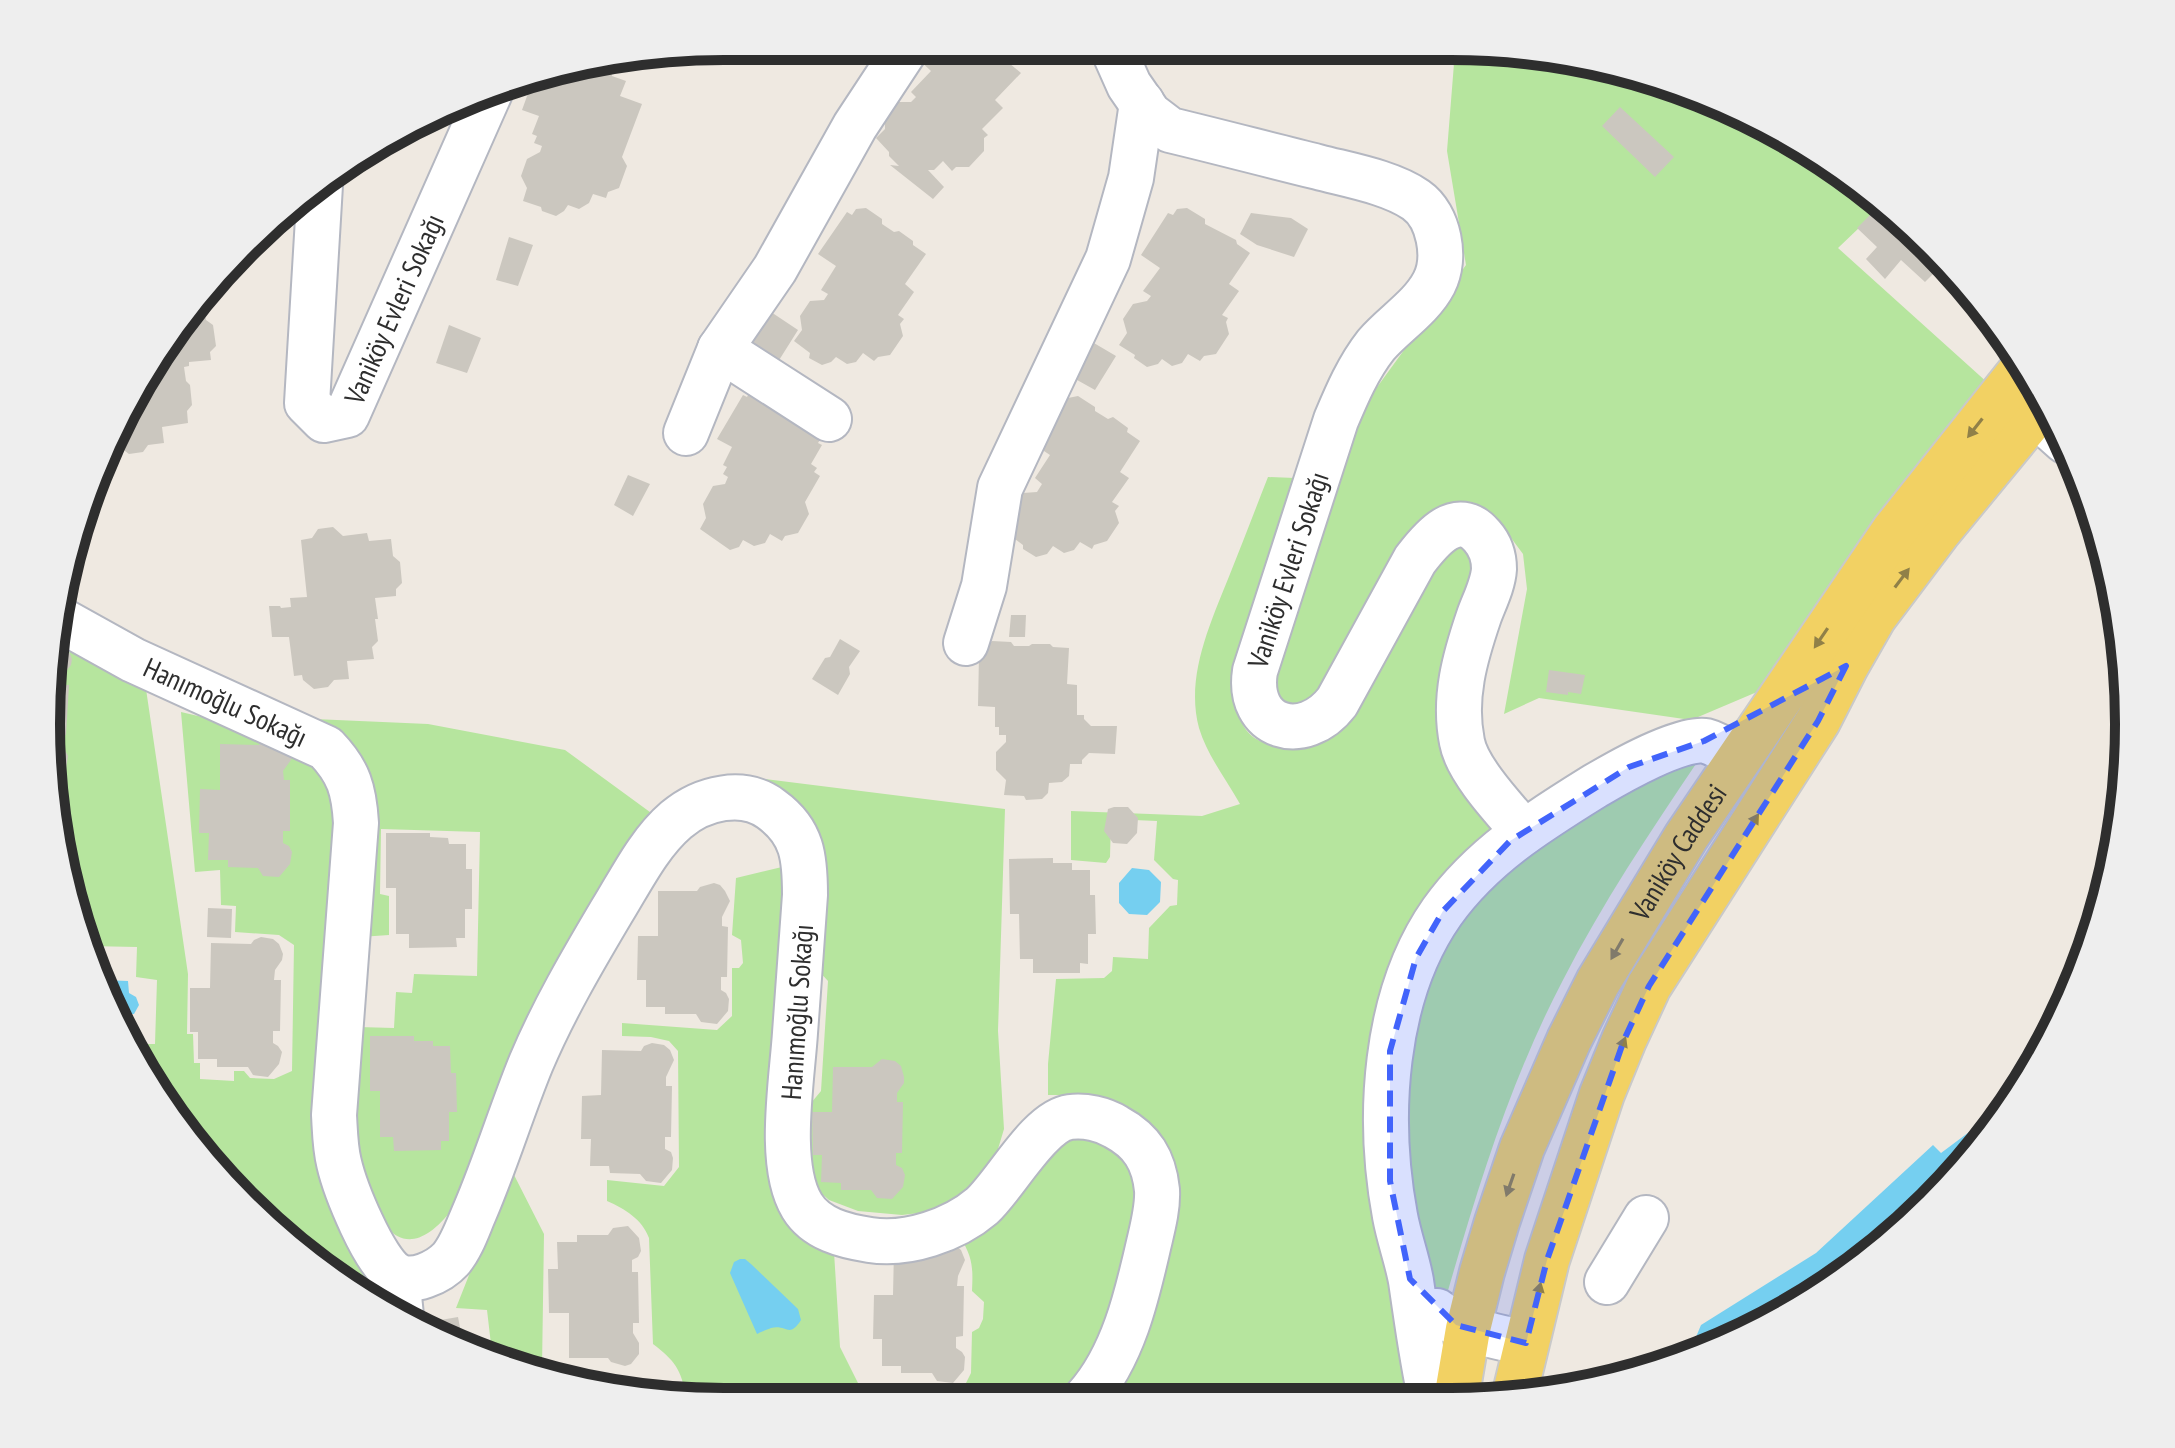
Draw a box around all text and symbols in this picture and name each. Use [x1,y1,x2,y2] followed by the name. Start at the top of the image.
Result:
[335,208,452,411] street label: Vaniköy Evleri Sokağı
[1967,418,1983,438] one-way arrow
[1238,467,1337,674] street label: Vaniköy Evleri Sokağı
[1893,568,1909,589] one-way arrow
[1814,627,1829,648] one-way arrow
[138,648,313,755] street label: Hanımoğlu Sokağı
[1620,777,1735,928] street label: Vaniköy Caddesi
[1745,813,1759,835] one-way arrow
[772,923,821,1101] street label: Hanımoğlu Sokağı
[1610,938,1624,960] one-way arrow
[1614,1036,1627,1060] one-way arrow
[1503,1173,1515,1197] one-way arrow
[1533,1282,1545,1307] one-way arrow

